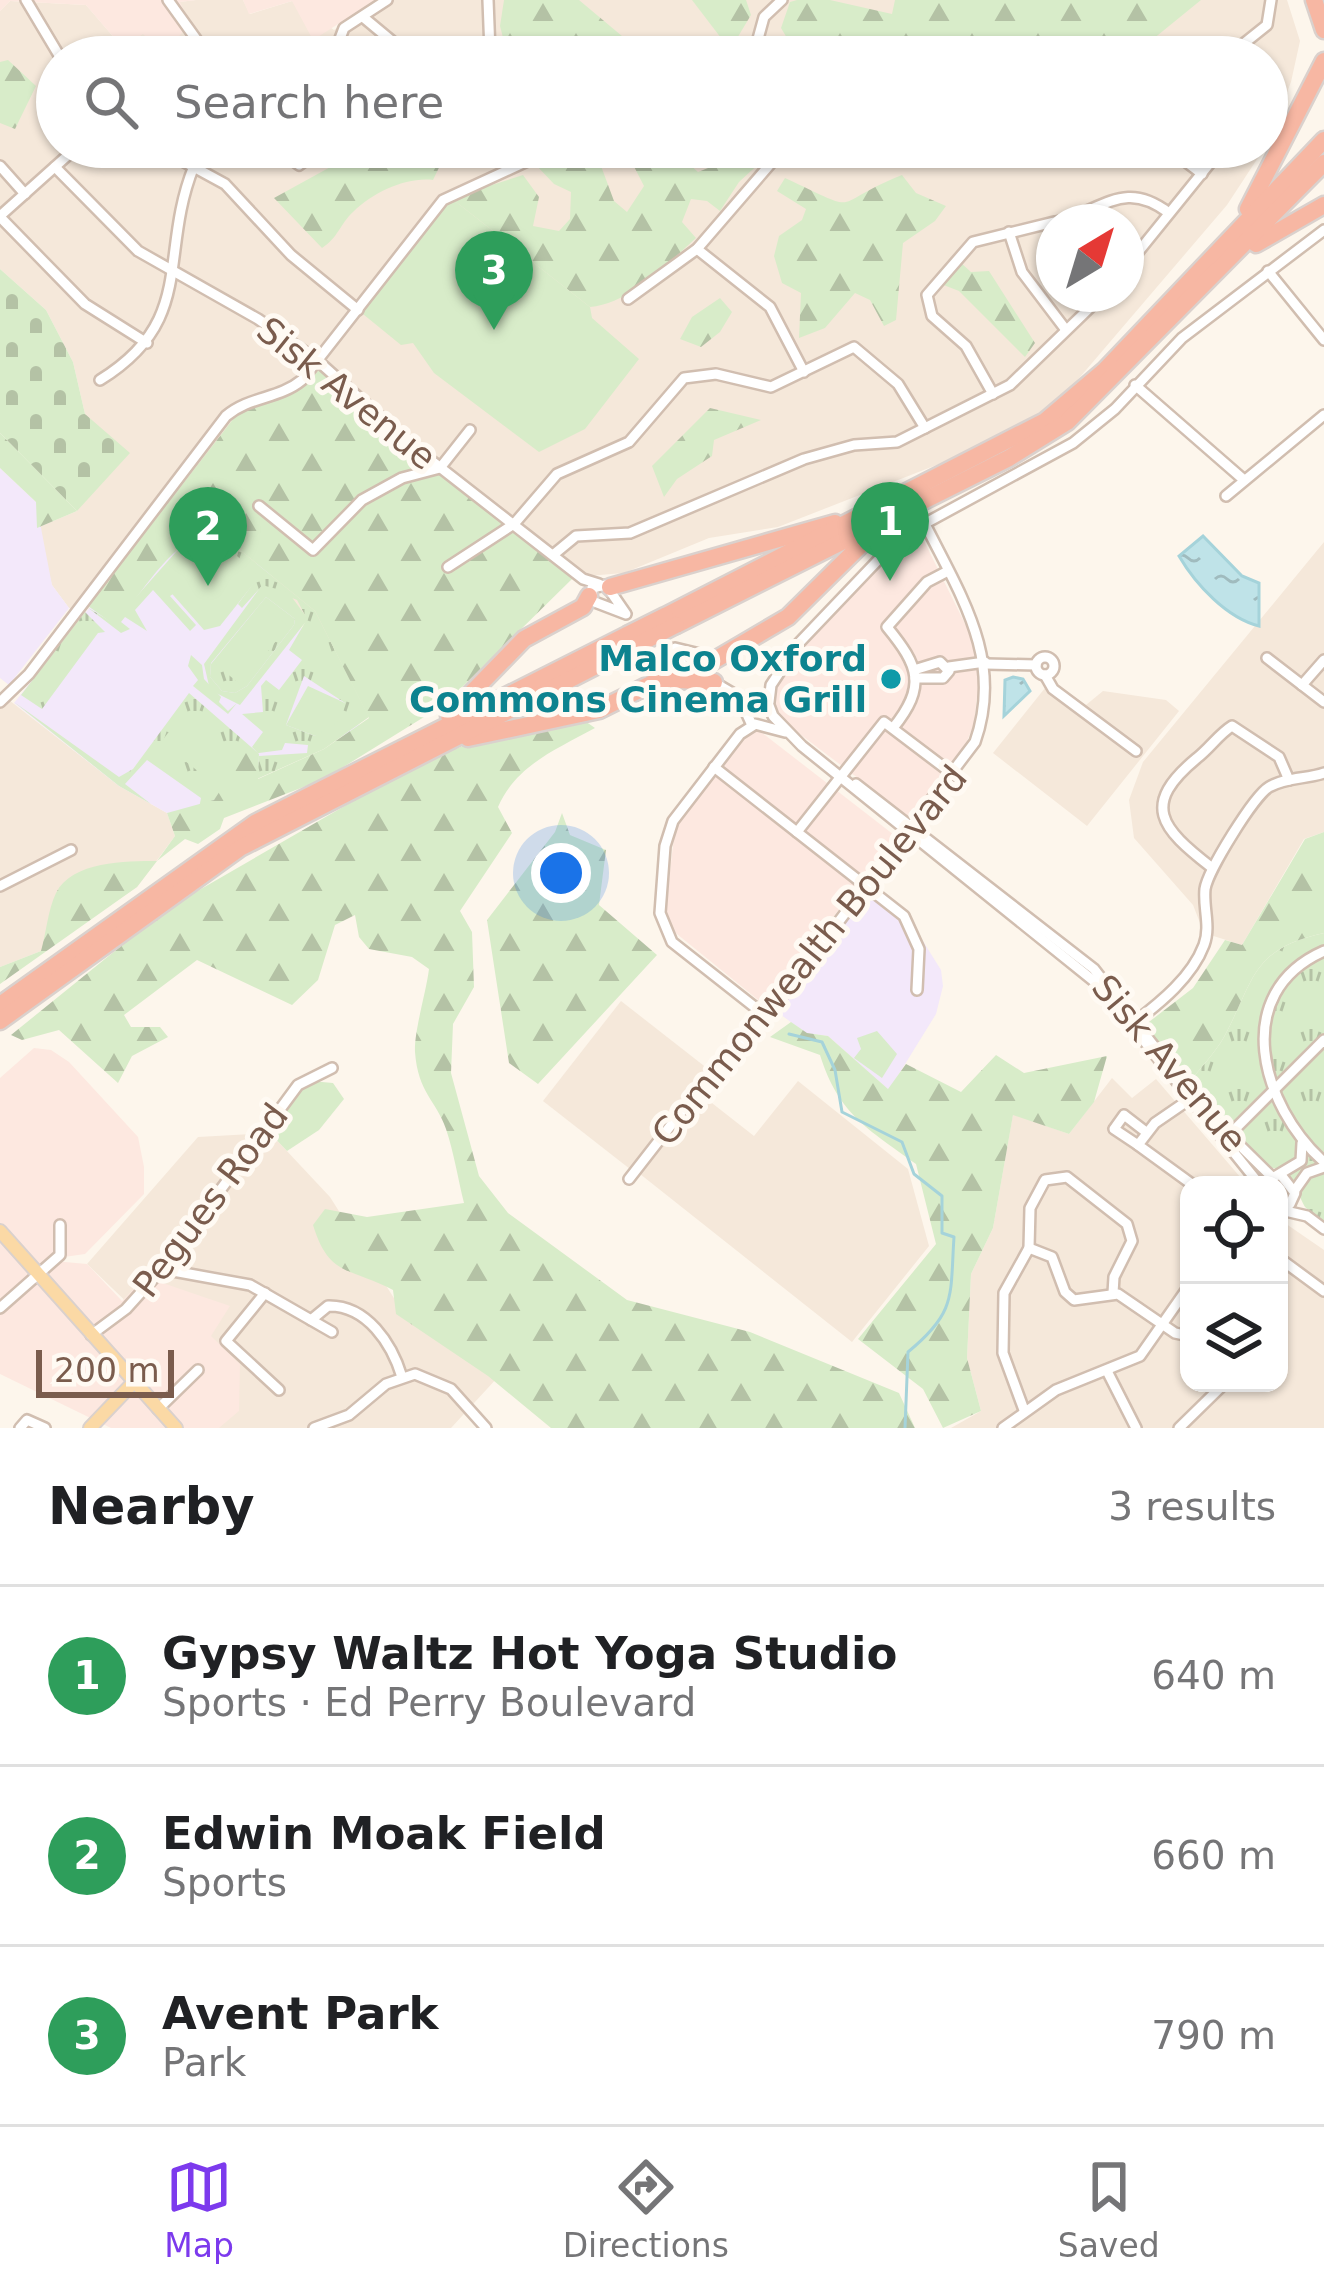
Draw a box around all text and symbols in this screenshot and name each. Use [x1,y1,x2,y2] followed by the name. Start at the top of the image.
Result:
[36,36,1288,168] search box
[78,69,144,135] icon: search
[174,76,444,129] text: Search here
[1036,204,1144,312] north arrow
[455,231,533,330] pin: 3
[249,309,444,478] street label: Sisk Avenue
[851,482,929,581] pin: 1
[169,487,247,586] pin: 2
[409,638,867,720] place label: Malco Oxford Commons Cinema Grill
[878,666,904,692] marker: Malco Oxford Commons Cinema Grill
[644,757,975,1153] street label: Commonwealth Boulevard
[531,843,591,903] your location
[1084,967,1255,1160] street label: Sisk Avenue
[125,1096,296,1305] street label: Pegues Road
[1180,1176,1288,1392] map controls
[1180,1176,1288,1284] button: locate
[1180,1284,1288,1392] button: layers
[36,1344,174,1397] scale bar
[54,1351,160,1390] text: 200 m
[48,1477,255,1536] text: Nearby
[1108,1484,1276,1529] text: 3 results
[162,1627,897,1680] text: Gypsy Waltz Hot Yoga Studio
[73,1653,101,1698] text: 1
[1151,1653,1276,1698] text: 640 m
[162,1680,696,1725] text: Sports · Ed Perry Boulevard
[162,1807,606,1860] text: Edwin Moak Field
[73,1833,101,1878] text: 2
[1151,1833,1276,1878] text: 660 m
[162,1860,287,1905] text: Sports
[162,1987,439,2040] text: Avent Park
[73,2013,101,2058] text: 3
[1151,2013,1276,2058] text: 790 m
[162,2040,246,2085] text: Park
[164,2154,234,2265] tab: Map
[563,2154,729,2265] tab: Directions
[1058,2154,1160,2265] tab: Saved

